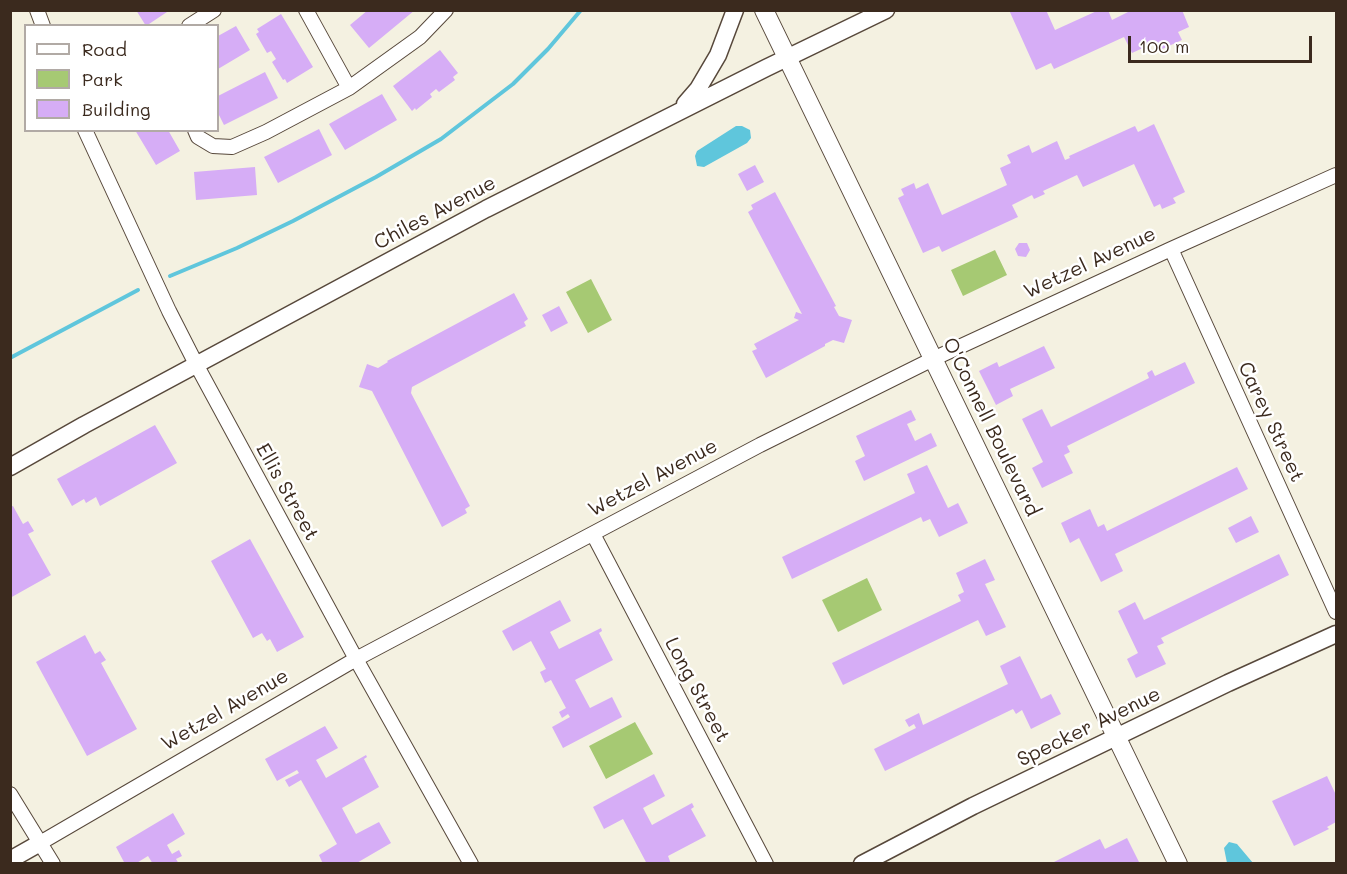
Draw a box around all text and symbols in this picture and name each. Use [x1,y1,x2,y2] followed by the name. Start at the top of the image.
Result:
[24,24,219,132] legend
[1131,24,1316,62] scale bar
[1139,34,1189,58] text: 100 m
[82,37,127,61] text: Road
[82,67,123,91] text: Park
[82,97,150,121] text: Building
[370,171,500,255] street label: Chiles Avenue
[1020,222,1160,304] street label: Wetzel Avenue
[937,334,1045,520] street label: O'Connell Boulevard
[1233,358,1309,486] street label: Carey Street
[584,434,722,522] street label: Wetzel Avenue
[250,439,324,545] street label: Ellis Street
[659,634,735,746] street label: Long Street
[157,664,293,756] street label: Wetzel Avenue
[1013,682,1165,772] street label: Specker Avenue

